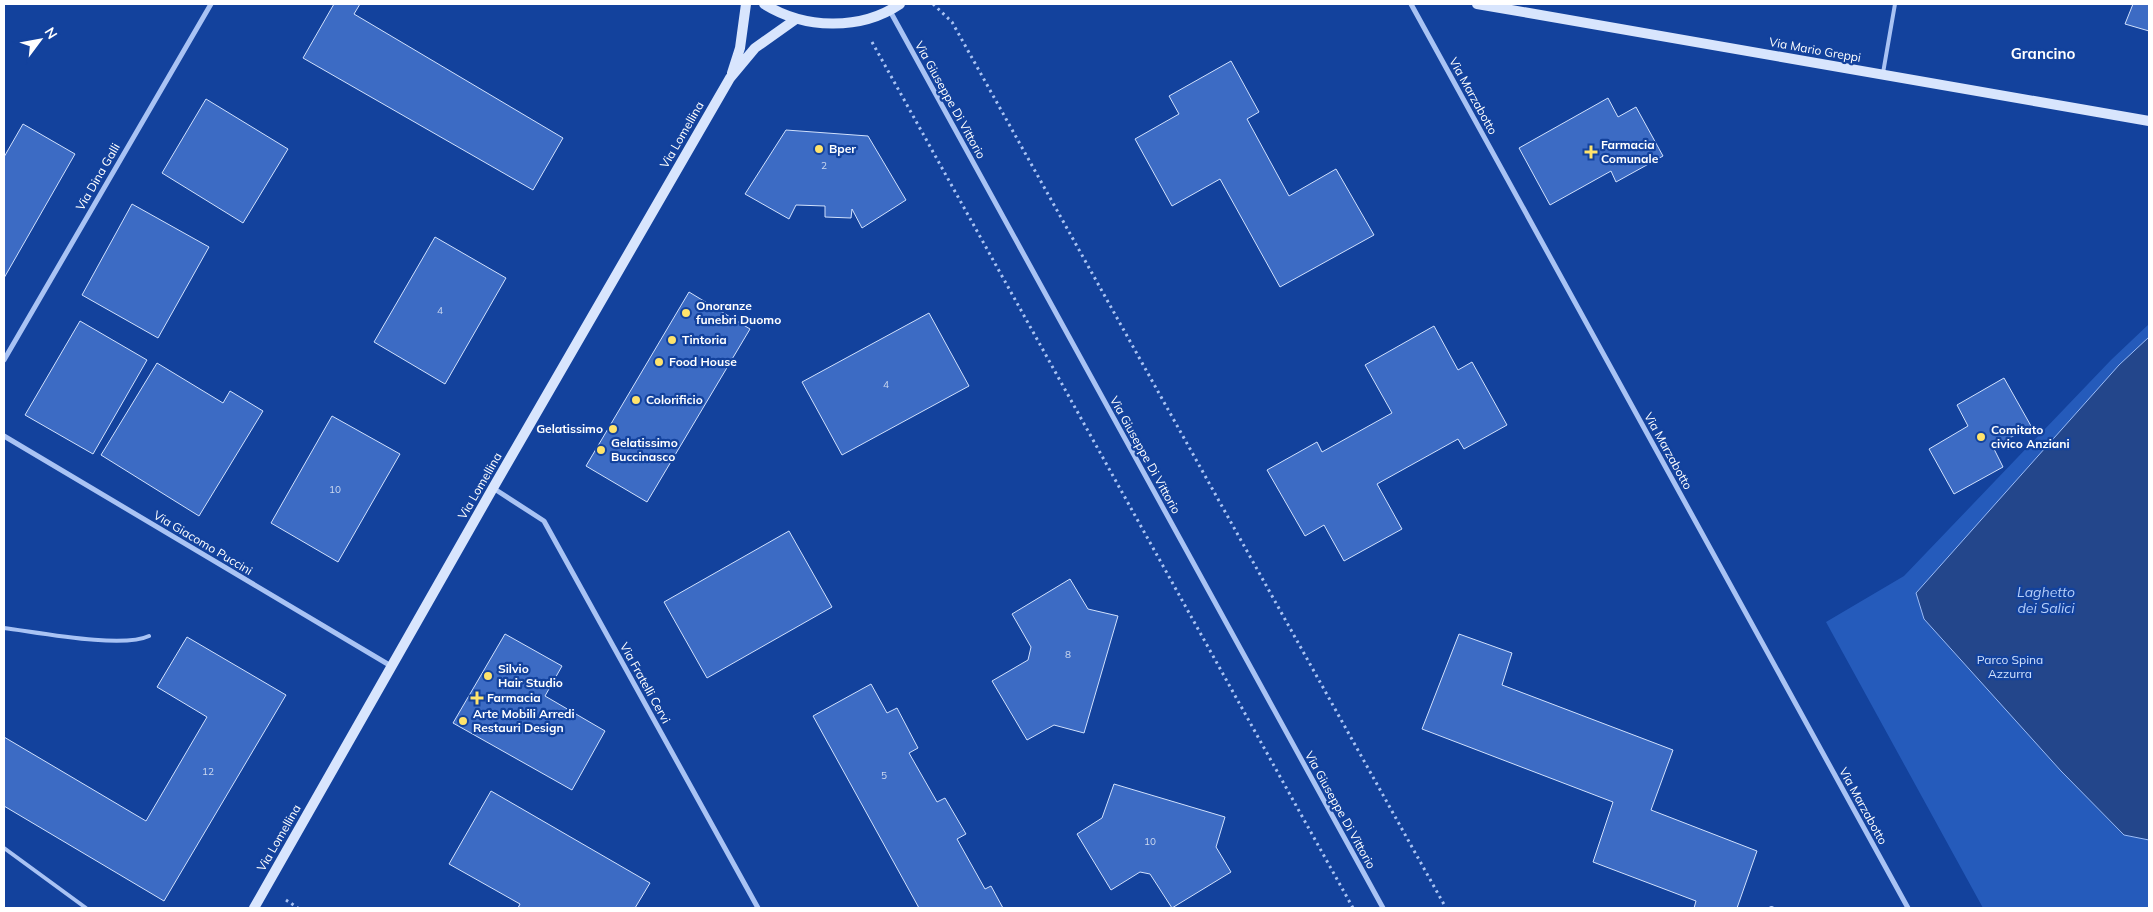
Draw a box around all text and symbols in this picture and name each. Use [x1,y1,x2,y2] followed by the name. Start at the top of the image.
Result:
[15,15,65,65] north arrow
[41,24,61,42] text: N
[1768,34,1862,65] street label: Via Mario Greppi
[912,38,989,161] street label: Via Giuseppe Di Vittorio
[2011,44,2075,63] district label: Grancino
[1446,55,1501,137] street label: Via Marzabotto
[656,99,707,171] street label: Via Lomellina
[1601,137,1659,166] place label: Farmacia Comunale
[72,140,123,213] street label: Via Dina Galli
[829,141,856,156] place label: Bper
[813,143,825,155] marker: Bper
[1585,146,1597,158] marker: Farmacia Comunale
[821,159,827,172] house number: 2
[696,298,781,327] place label: Onoranze funebri Duomo
[437,304,443,317] house number: 4
[680,307,692,319] marker: Onoranze funebri Duomo
[682,332,727,347] place label: Tintoria
[666,334,678,346] marker: Tintoria
[669,354,737,369] place label: Food House
[653,356,665,368] marker: Food House
[883,378,889,391] house number: 4
[646,392,703,407] place label: Colorificio
[1107,393,1184,516] street label: Via Giuseppe Di Vittorio
[630,394,642,406] marker: Colorificio
[1641,410,1696,492] street label: Via Marzabotto
[536,421,603,436] place label: Gelatissimo
[1991,422,2070,451] place label: Comitato civico Anziani
[607,423,619,435] marker: Gelatissimo
[1975,431,1987,443] marker: Comitato civico Anziani
[611,435,678,464] place label: Gelatissimo Buccinasco
[595,444,607,456] marker: Gelatissimo Buccinasco
[454,450,505,522] street label: Via Lomellina
[329,483,341,496] house number: 10
[151,507,256,578] street label: Via Giacomo Puccini
[2017,583,2075,617] water label: Laghetto dei Salici
[617,640,674,726] street label: Via Fratelli Cervi
[1065,648,1071,661] house number: 8
[1977,652,2043,681] park label: Parco Spina Azzurra
[498,661,563,690] place label: Silvio Hair Studio
[482,670,494,682] marker: Silvio Hair Studio
[487,690,541,705] place label: Farmacia
[471,692,483,704] marker: Farmacia
[473,706,575,735] place label: Arte Mobili Arredi Restauri Design
[457,715,469,727] marker: Arte Mobili Arredi Restauri Design
[1302,748,1379,871] street label: Via Giuseppe Di Vittorio
[202,765,214,778] house number: 12
[1836,765,1891,847] street label: Via Marzabotto
[881,769,887,782] house number: 5
[253,802,304,874] street label: Via Lomellina
[1144,835,1156,848] house number: 10

